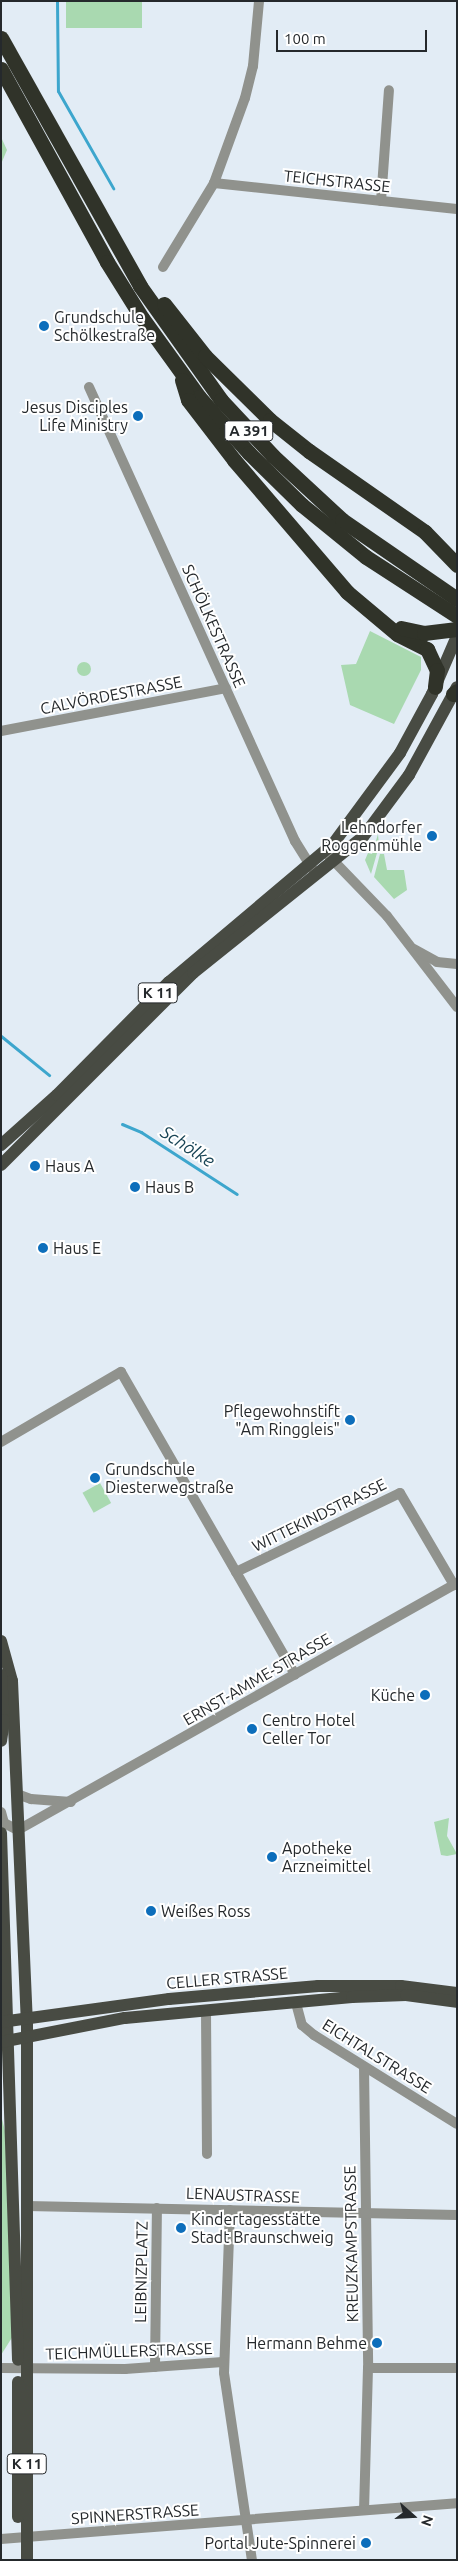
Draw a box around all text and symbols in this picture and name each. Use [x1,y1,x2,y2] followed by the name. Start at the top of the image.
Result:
[278,20,429,52] scale bar
[284,30,326,47] text: 100 m
[283,166,391,196] street label: TEICHSTRASSE
[54,307,155,345] place label: Grundschule Schölkestraße
[38,320,50,332] marker: Grundschule Schölkestraße
[22,397,128,435] place label: Jesus Disciples Life Ministry
[132,410,144,422] marker: Jesus Disciples Life Ministry
[224,418,274,444] road number: A 391
[178,561,250,691] street label: SCHÖLKESTRASSE
[38,672,184,718] street label: CALVÖRDESTRASSE
[321,817,422,855] place label: Lehndorfer Roggenmühle
[426,830,438,842] marker: Lehndorfer Roggenmühle
[137,980,179,1006] road number: K 11
[157,1121,219,1171] water label: Schölke
[45,1156,95,1176] place label: Haus A
[29,1160,41,1172] marker: Haus A
[145,1177,194,1197] place label: Haus B
[129,1181,141,1193] marker: Haus B
[53,1238,101,1258] place label: Haus E
[37,1242,49,1254] marker: Haus E
[224,1401,340,1439] place label: Pflegewohnstift "Am Ringgleis"
[344,1414,356,1426] marker: Pflegewohnstift "Am Ringgleis"
[105,1459,234,1497] place label: Grundschule Diesterwegstraße
[89,1472,101,1484] marker: Grundschule Diesterwegstraße
[249,1474,389,1556] street label: WITTEKINDSTRASSE
[180,1629,334,1729] street label: ERNST-AMME-STRASSE
[371,1685,415,1705] place label: Küche
[419,1689,431,1701] marker: Küche
[262,1710,355,1748] place label: Centro Hotel Celler Tor
[246,1723,258,1735] marker: Centro Hotel Celler Tor
[282,1838,371,1876] place label: Apotheke Arzneimittel
[266,1851,278,1863] marker: Apotheke Arzneimittel
[161,1901,251,1921] place label: Weißes Ross
[145,1905,157,1917] marker: Weißes Ross
[166,1963,288,1993] street label: CELLER STRASSE
[319,2015,435,2097] street label: EICHTALSTRASSE
[340,2165,362,2323] street label: KREUZKAMPSTRASSE
[186,2183,300,2207] street label: LENAUSTRASSE
[191,2209,334,2247] place label: Kindertagesstätte Stadt Braunschweig
[131,2221,151,2323] street label: LEIBNIZPLATZ
[175,2222,187,2234] marker: Kindertagesstätte Stadt Braunschweig
[246,2333,367,2353] place label: Hermann Behme
[371,2337,383,2349] marker: Hermann Behme
[45,2338,213,2364] street label: TEICHMÜLLERSTRASSE
[6,2452,48,2476] road number: K 11
[388,2491,438,2541] north arrow
[71,2500,199,2528] street label: SPINNERSTRASSE
[418,2513,436,2528] text: N
[205,2533,356,2553] place label: Portal Jute-Spinnerei
[360,2537,372,2549] marker: Portal Jute-Spinnerei

